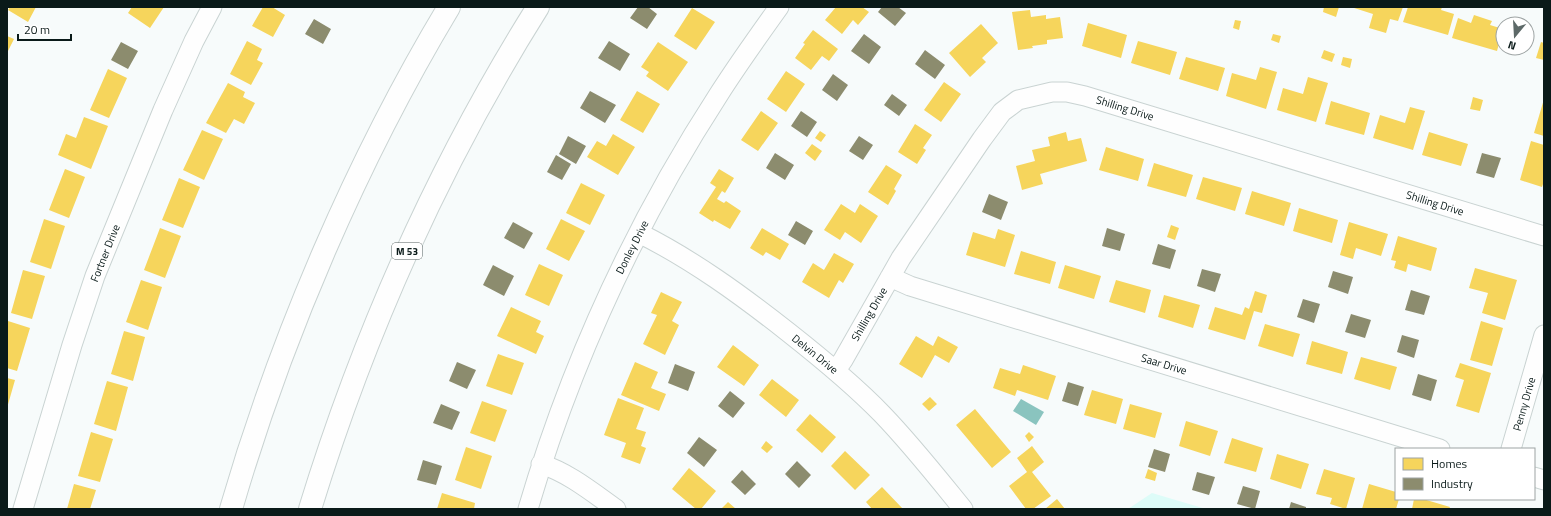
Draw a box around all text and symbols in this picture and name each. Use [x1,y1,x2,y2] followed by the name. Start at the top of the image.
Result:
[18,16,71,42] scale bar
[1495,16,1535,56] north arrow
[24,20,50,39] text: 20 m
[1506,37,1518,54] text: N
[1094,92,1156,125] street label: Shilling Drive
[1404,187,1466,220] street label: Shilling Drive
[612,217,653,277] street label: Donley Drive
[86,221,124,284] street label: Fortner Drive
[392,243,422,259] road number: M 53
[847,284,891,344] street label: Shilling Drive
[788,330,842,378] street label: Delvin Drive
[1139,349,1189,379] street label: Saar Drive
[1509,375,1539,433] street label: Penny Drive
[1395,448,1535,500] legend
[1431,454,1467,473] text: Homes
[1431,474,1473,493] text: Industry

